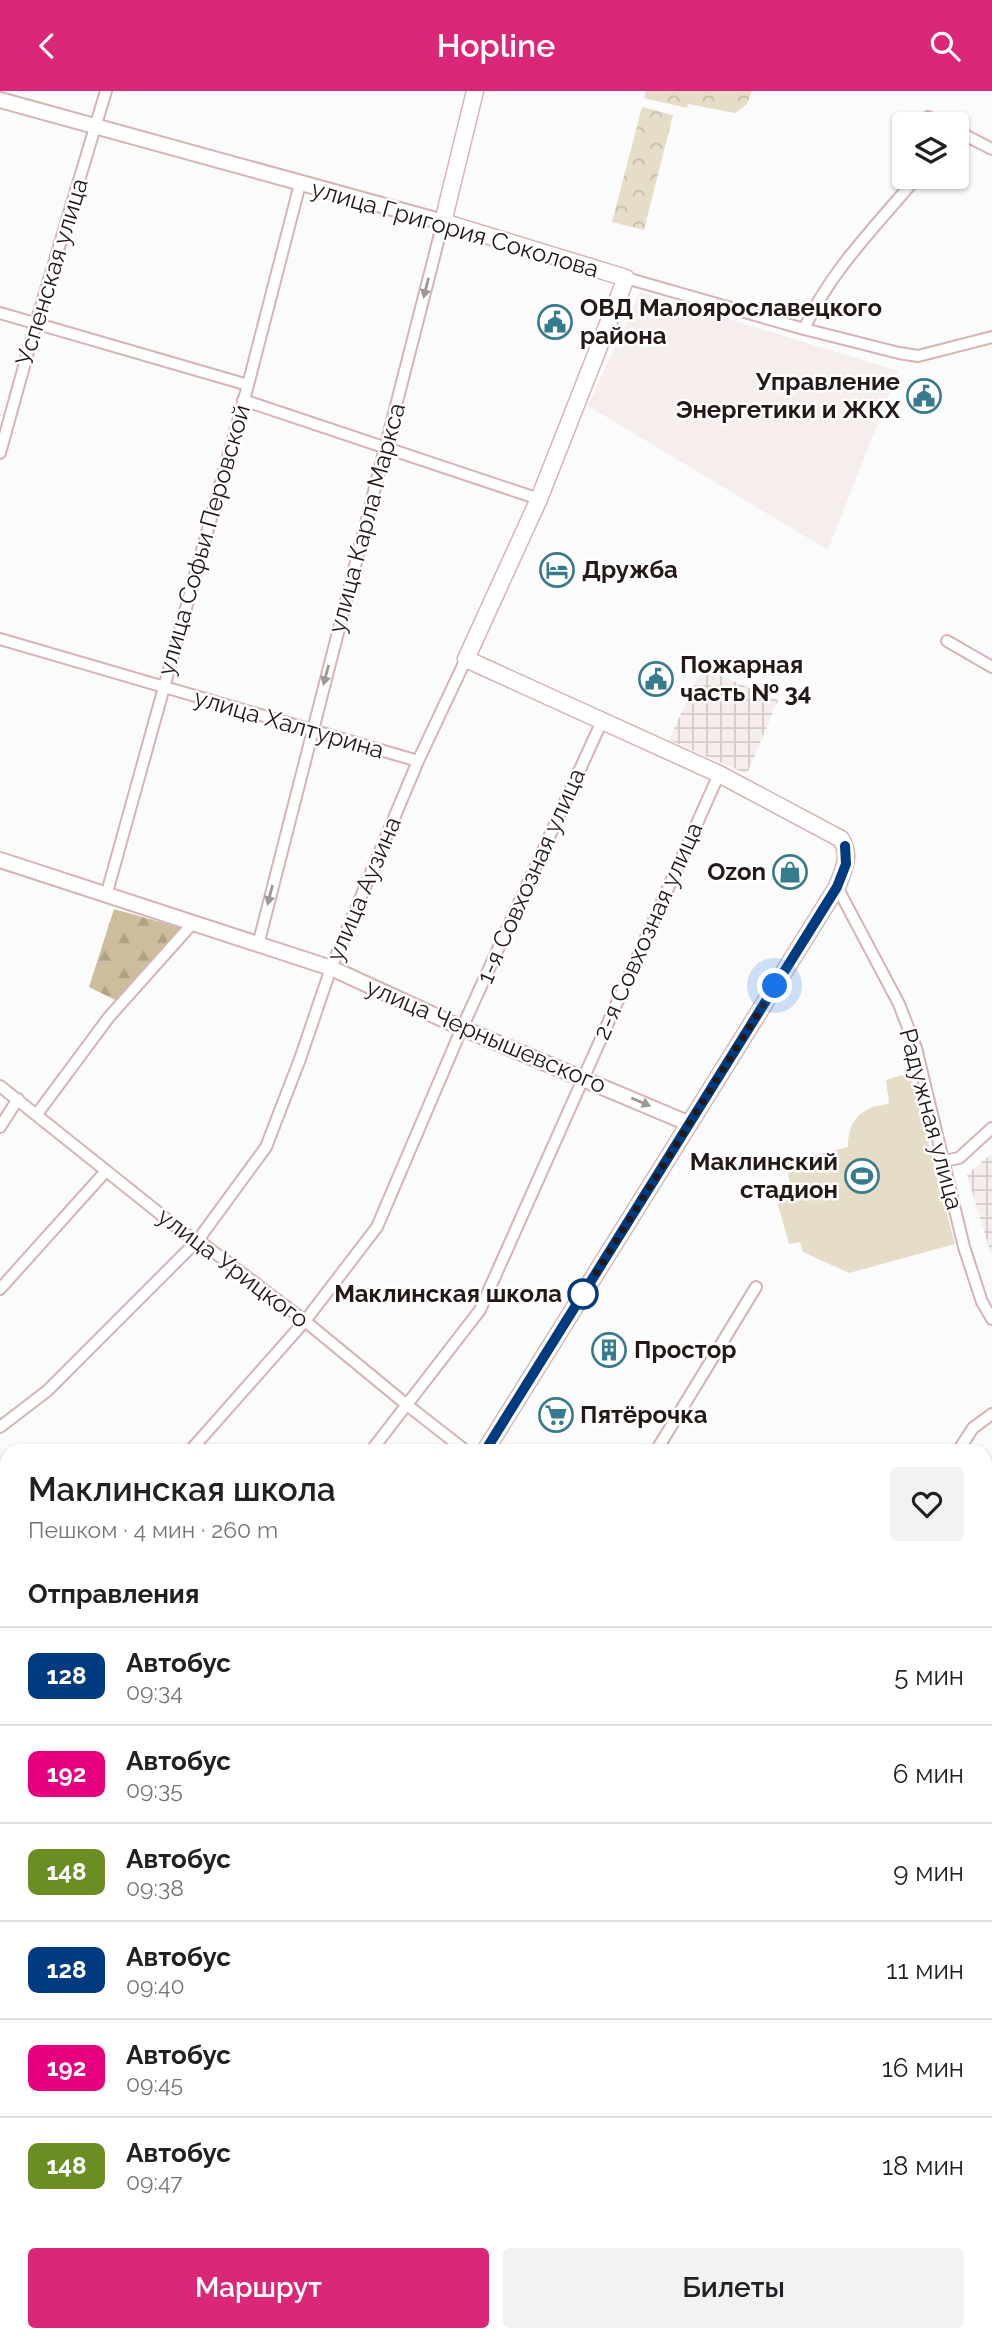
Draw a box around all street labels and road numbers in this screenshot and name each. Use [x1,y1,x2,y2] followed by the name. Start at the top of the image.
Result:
[308,174,602,283] street label: улица Григория Соколова
[9,175,94,369] street label: Успенская улица
[322,400,411,636] street label: улица Карла Маркса
[151,401,256,679] street label: улица Софьи Перовской
[191,683,388,765] street label: улица Халтурина
[470,764,591,988] street label: 1-я Совхозная улица
[320,812,407,965] street label: улица Аузина
[587,818,709,1044] street label: 2-я Совхозная улица
[362,972,611,1099] street label: улица Чернышевского
[893,1025,970,1213] street label: Радужная улица
[152,1201,315,1334] street label: улица Урицкого

